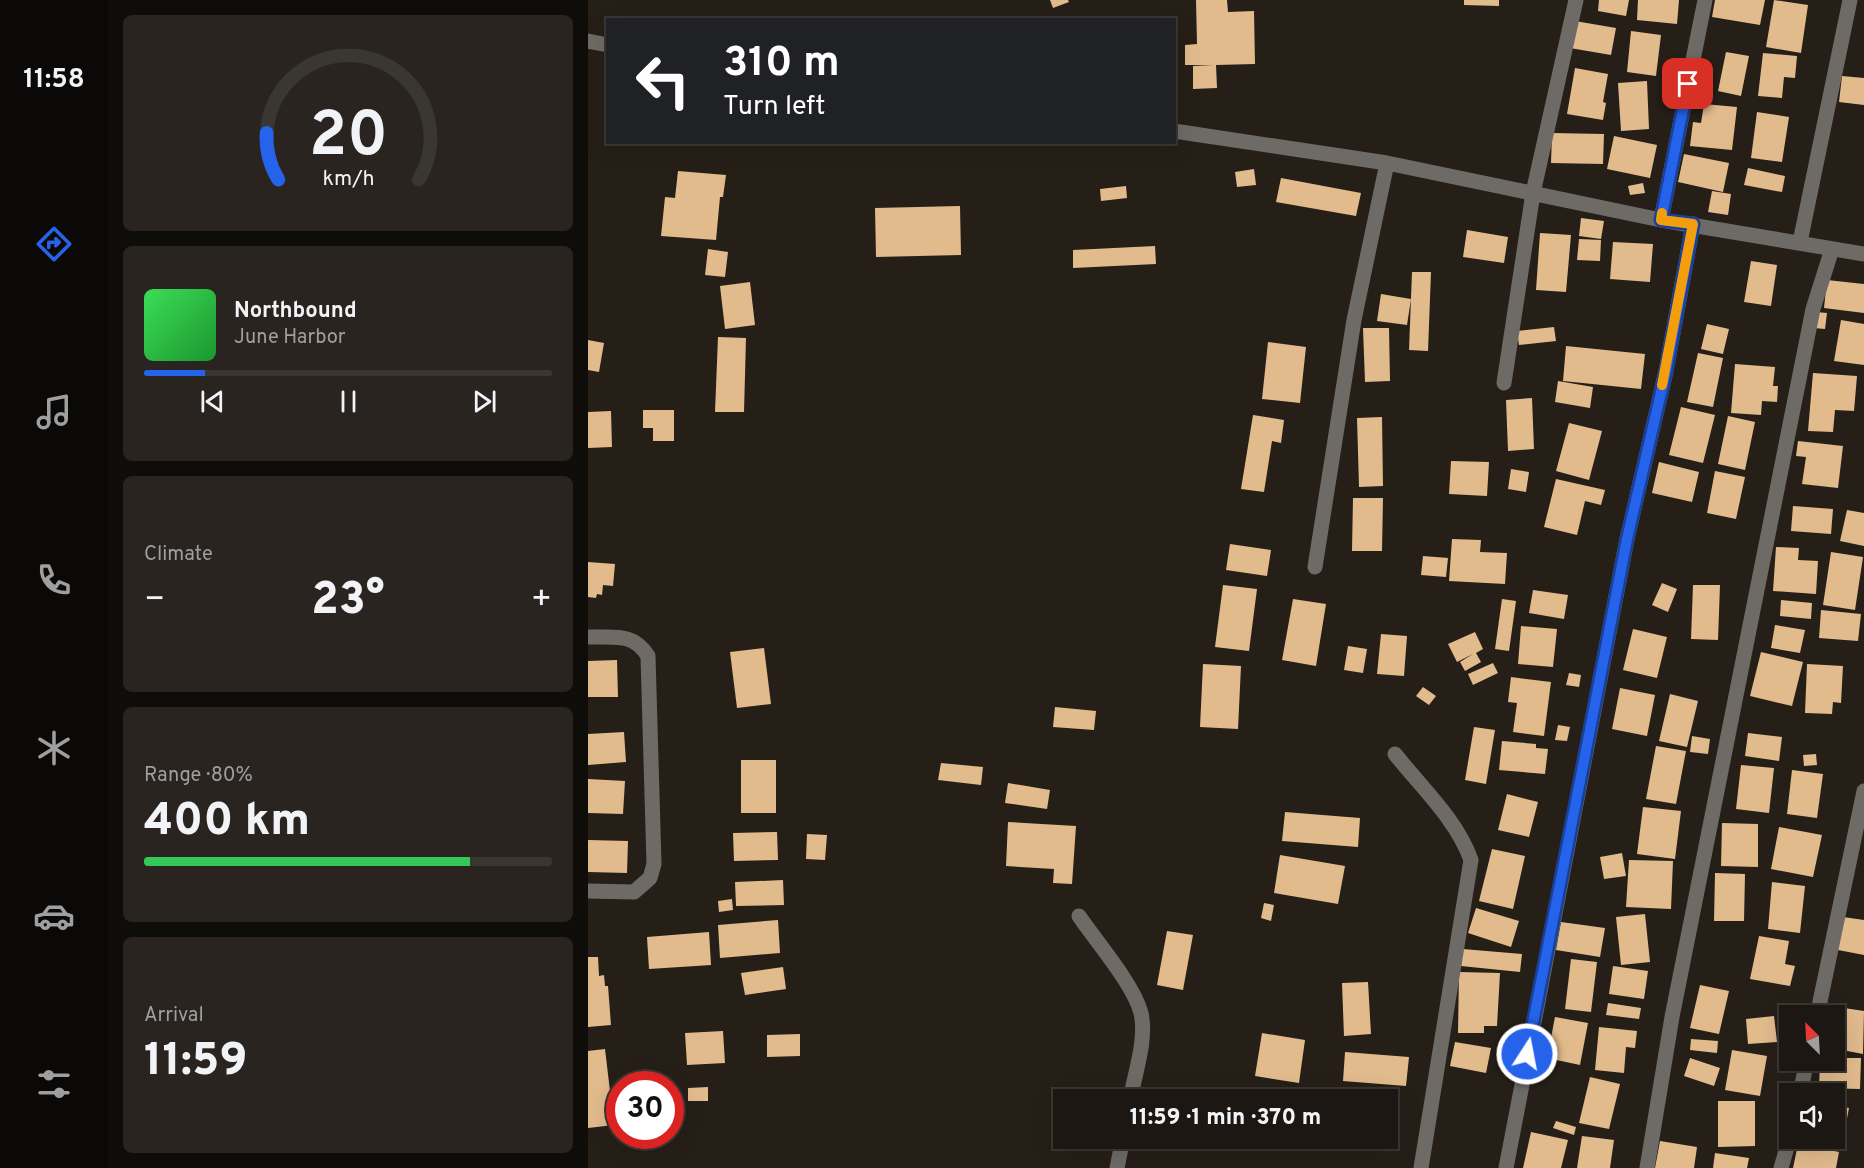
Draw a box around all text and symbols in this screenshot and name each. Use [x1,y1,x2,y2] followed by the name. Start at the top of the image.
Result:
[723,38,840,91] text: 310 m
[624,42,702,120] icon: left
[1662,58,1713,109] pin
[23,63,85,97] text: 11:58
[1671,67,1704,100] icon: arrive
[723,90,825,124] text: Turn left
[308,99,388,178] text: 20
[322,166,374,193] text: km/h
[33,223,75,265] icon: directions
[234,298,357,325] text: Northbound
[234,325,346,351] text: June Harbor
[196,385,229,418] icon: previous
[332,385,365,418] icon: pause
[468,385,501,418] icon: next
[33,391,75,433] icon: music
[144,542,213,568] text: Climate
[33,559,75,601] icon: phone
[311,573,385,630] text: 23°
[144,580,165,622] text: −
[531,580,552,622] text: +
[33,727,75,769] icon: climate
[144,763,253,789] text: Range · 80%
[144,794,310,851] text: 400 km
[33,895,75,937] icon: car
[144,1003,204,1029] text: Arrival
[1779,1005,1845,1071] north arrow
[1779,1005,1845,1149] map controls
[1495,1022,1559,1086] position arrow
[144,1034,247,1091] text: 11:59
[33,1063,75,1105] icon: filters
[606,1071,684,1149] speed limit sign: 30
[1779,1083,1845,1149] button: sound
[1130,1105,1321,1132] text: 11:59 · 1 min · 370 m

